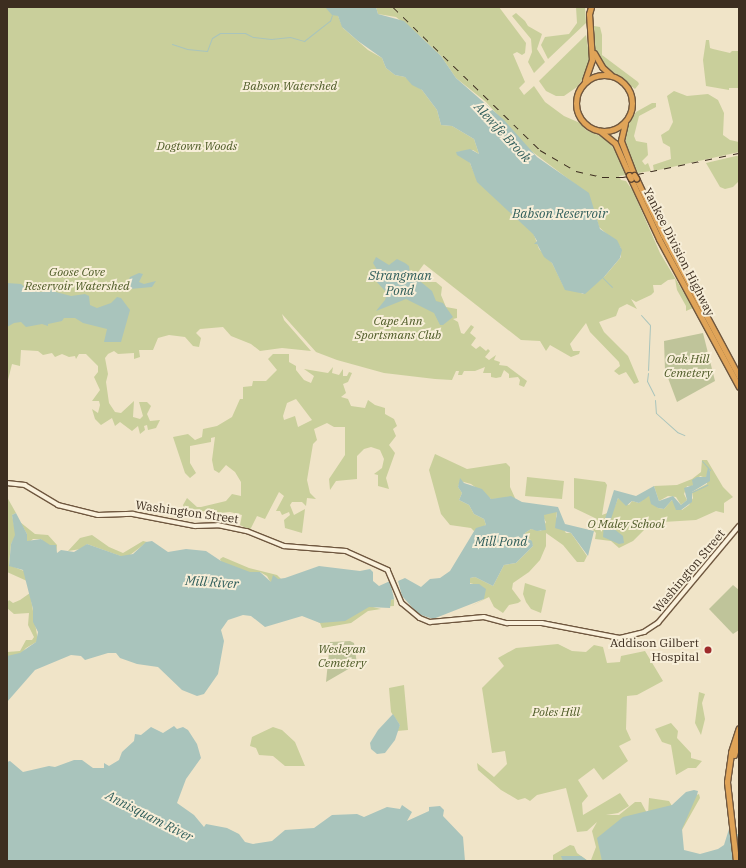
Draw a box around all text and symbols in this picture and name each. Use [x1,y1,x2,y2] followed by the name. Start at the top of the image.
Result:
[243,79,337,93] park label: Babson Watershed
[470,100,534,166] water label: Alewife Brook
[157,139,237,153] park label: Dogtown Woods
[640,185,718,319] street label: Yankee Division Highway
[512,206,608,222] water label: Babson Reservoir
[24,265,130,293] park label: Goose Cove Reservoir Watershed
[368,269,432,300] water label: Strangman Pond
[355,314,441,342] park label: Cape Ann Sportsmans Club
[664,352,712,380] park label: Oak Hill Cemetery
[135,498,239,526] street label: Washington Street
[587,517,665,531] park label: O Maley School
[650,527,728,615] street label: Washington Street
[475,534,527,550] water label: Mill Pond
[185,573,239,593] water label: Mill River
[610,636,699,664] place label: Addison Gilbert Hospital
[318,642,366,670] park label: Wesleyan Cemetery
[702,644,714,656] marker: Addison Gilbert Hospital
[532,705,580,719] park label: Poles Hill
[103,788,195,846] water label: Annisquam River

